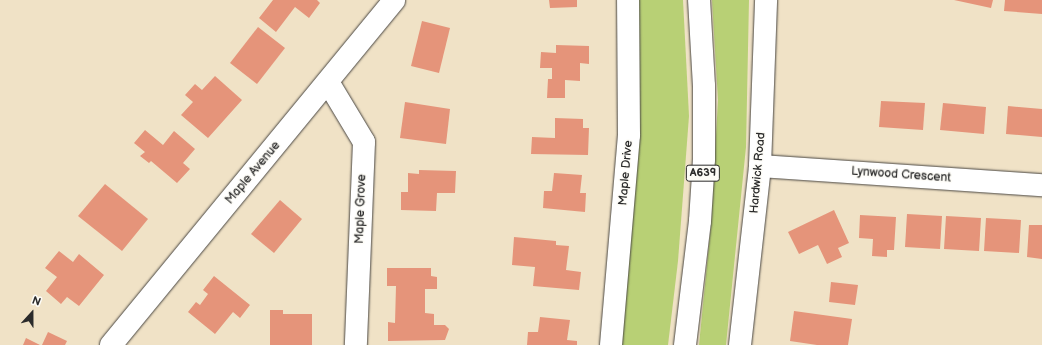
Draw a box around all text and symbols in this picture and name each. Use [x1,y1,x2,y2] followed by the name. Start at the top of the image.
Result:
[747,132,769,214] street label: Hardwick Road
[223,139,283,207] street label: Maple Avenue
[616,140,636,206] street label: Maple Drive
[685,164,721,182] road number: A639
[851,164,951,186] street label: Lynwood Crescent
[353,174,369,244] street label: Maple Grove
[12,293,52,333] north arrow
[30,294,43,309] text: N

